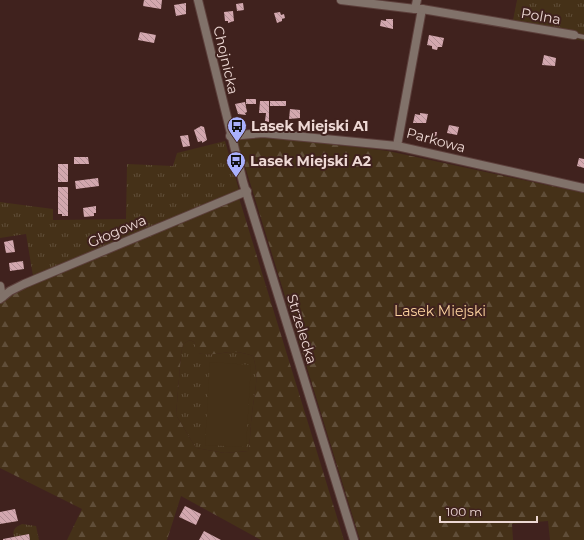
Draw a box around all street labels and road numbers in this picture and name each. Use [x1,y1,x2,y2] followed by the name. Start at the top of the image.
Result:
[520,4,562,28] street label: Polna
[209,24,243,96] street label: Chojnicka
[404,123,468,157] street label: Parkowa
[85,211,149,251] street label: Głogowa
[283,292,321,366] street label: Strzelecka

